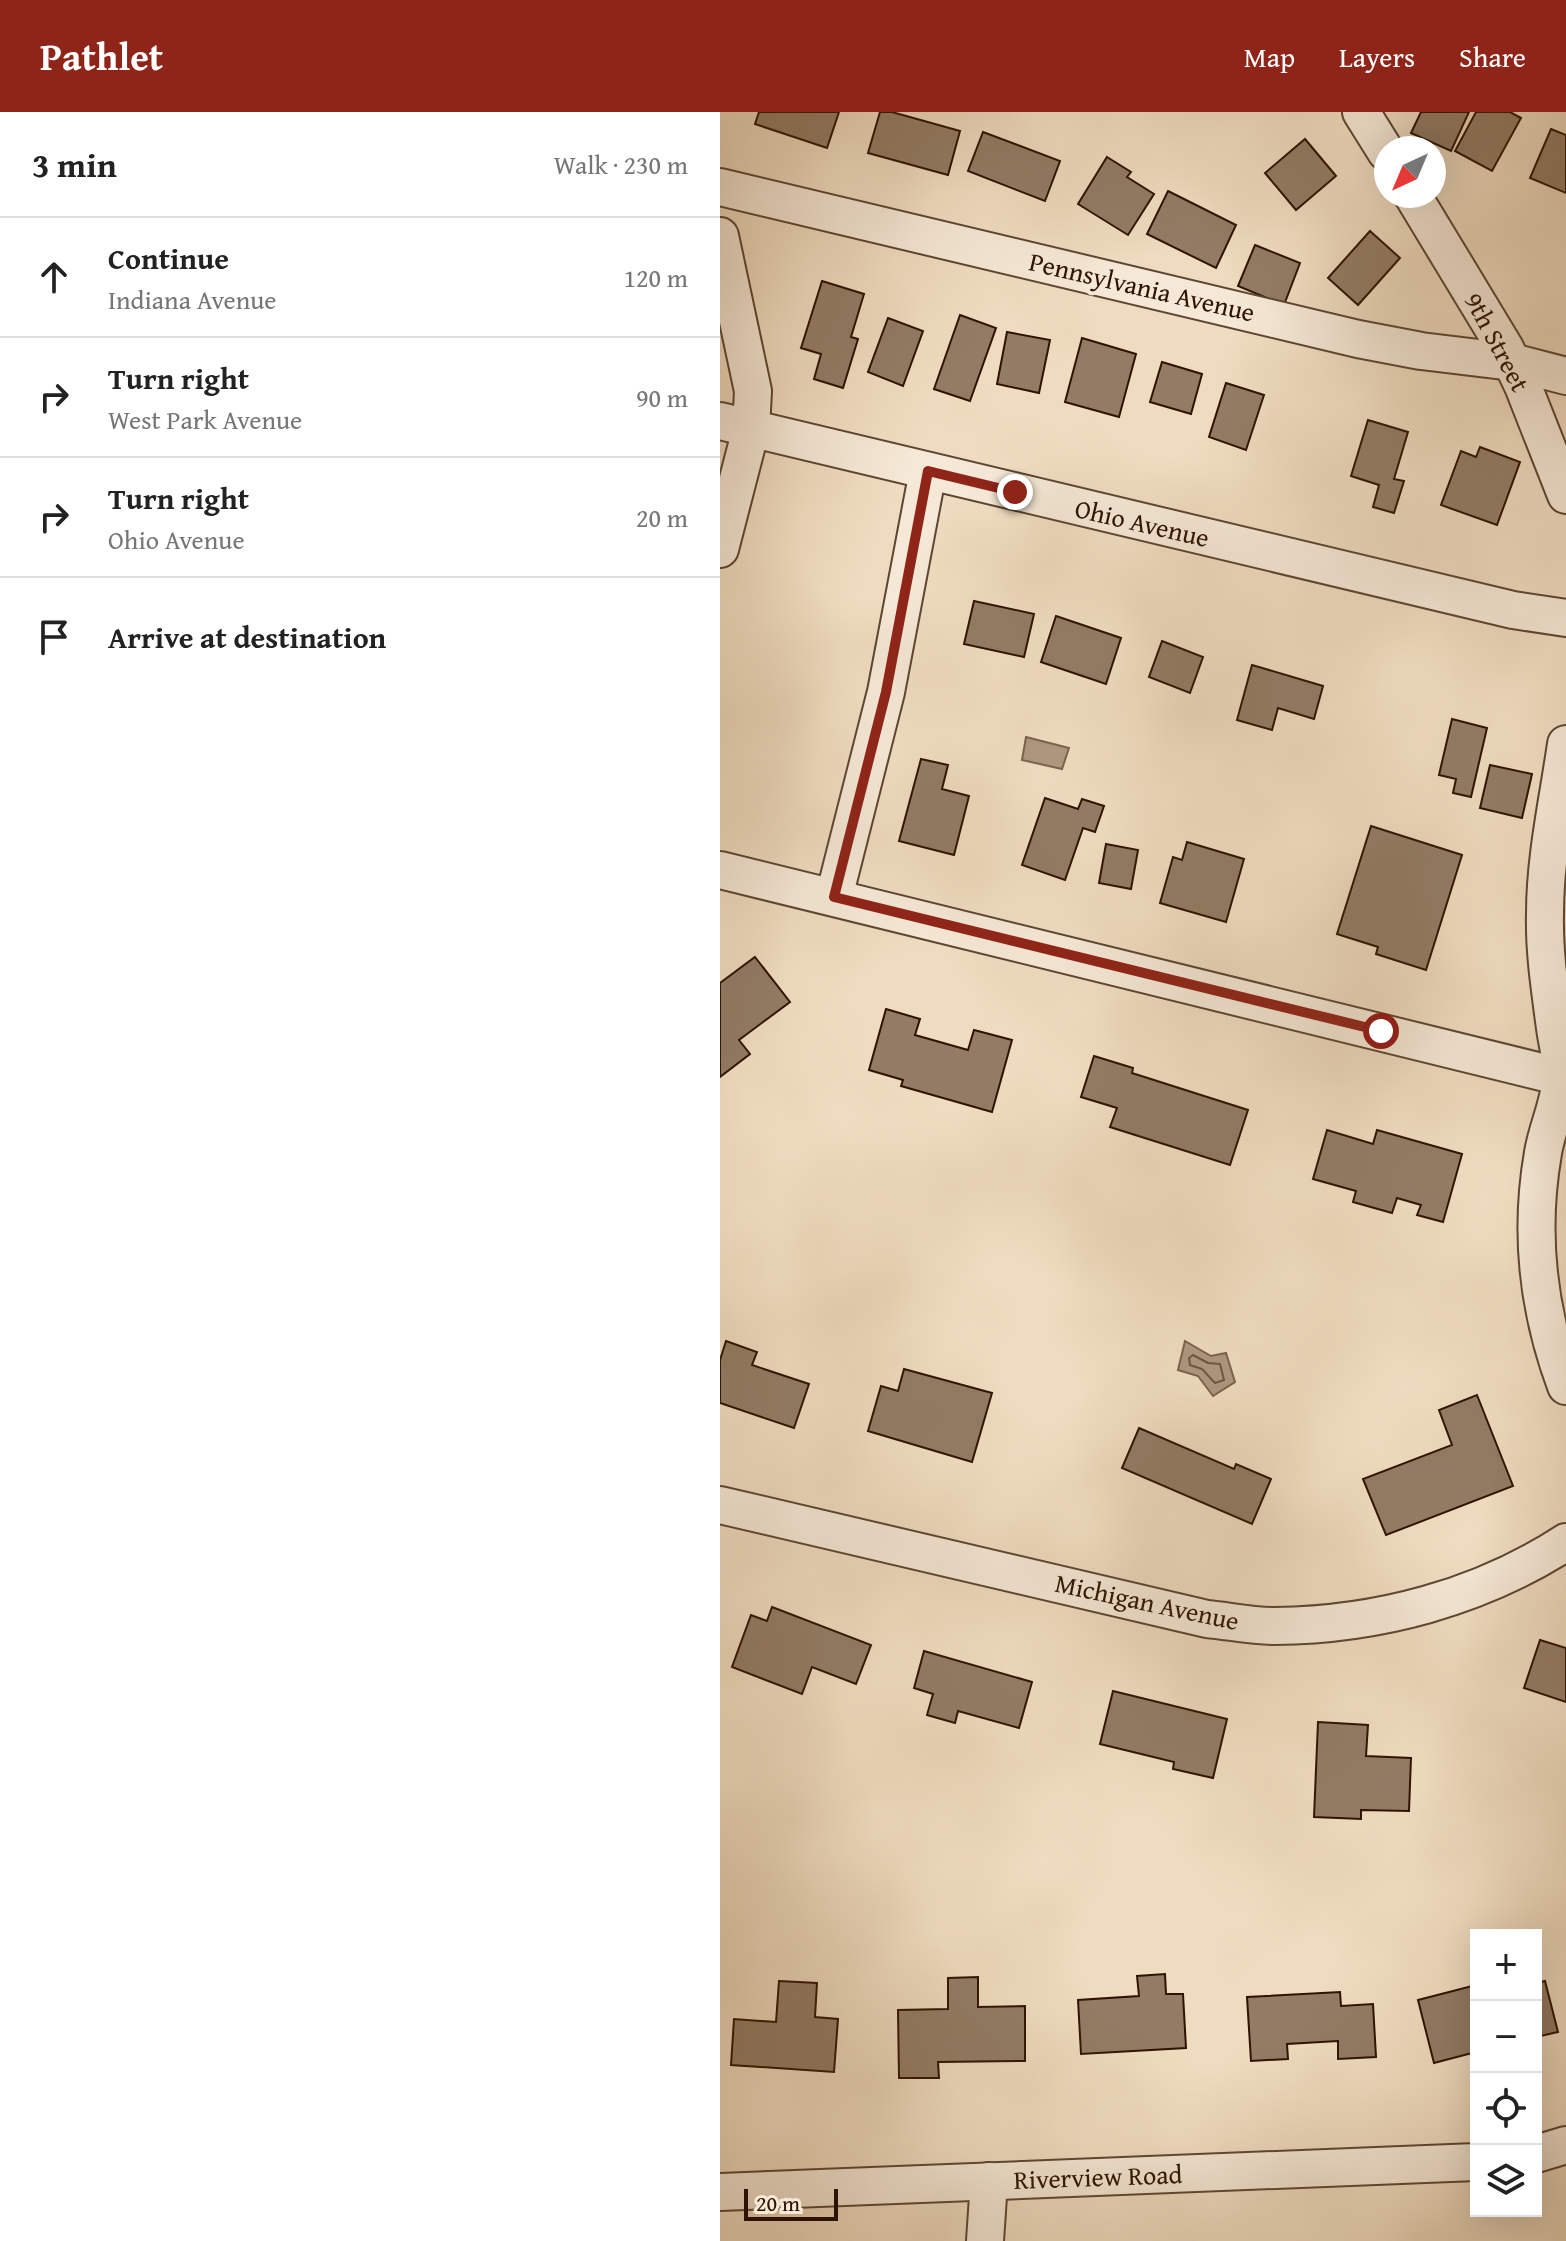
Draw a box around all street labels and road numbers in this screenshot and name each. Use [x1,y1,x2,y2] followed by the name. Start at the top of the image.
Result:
[1025,242,1259,331] street label: Pennsylvania Avenue
[1455,285,1540,399] street label: 9th Street
[1071,488,1213,557] street label: Ohio Avenue
[1052,1563,1243,1640] street label: Michigan Avenue
[1013,2154,1183,2199] street label: Riverview Road

